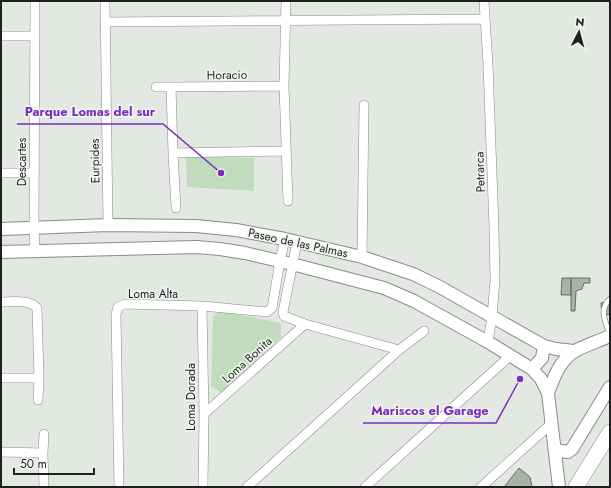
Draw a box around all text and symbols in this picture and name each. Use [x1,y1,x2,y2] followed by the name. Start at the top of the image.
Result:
[559,12,599,52] north arrow
[575,14,585,30] text: N
[207,66,248,84] street label: Horacio
[17,99,163,124] callout: Parque Lomas del sur
[25,102,156,121] text: Parque Lomas del sur
[13,137,31,186] street label: Descartes
[86,138,104,184] street label: Eurpides
[470,151,490,193] street label: Petrarca
[247,224,350,262] street label: Paseo de las Palmas
[128,285,178,303] street label: Loma Alta
[218,332,276,387] street label: Loma Bonita
[182,363,200,431] street label: Loma Dorada
[363,398,496,423] callout: Mariscos el Garage
[371,401,489,420] text: Mariscos el Garage
[14,450,94,476] scale bar
[20,455,47,473] text: 50 m

